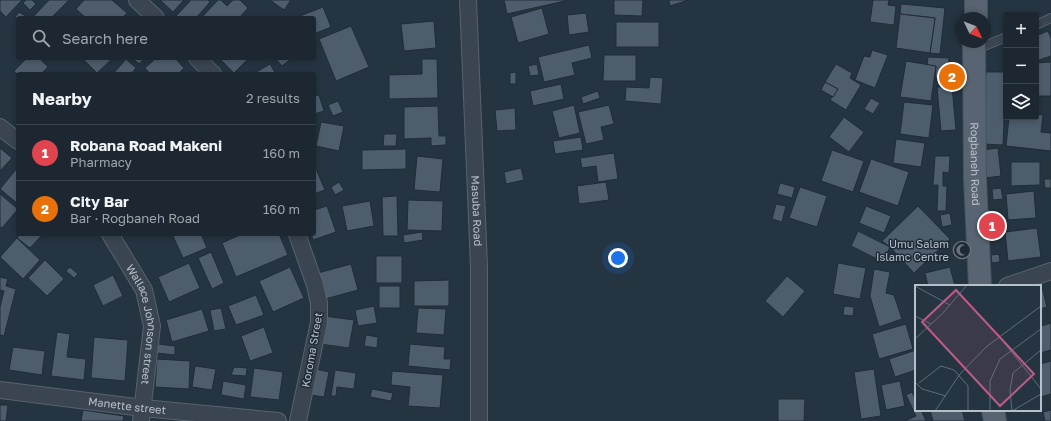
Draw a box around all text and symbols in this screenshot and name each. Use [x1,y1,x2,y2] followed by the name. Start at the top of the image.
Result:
[955,12,991,48] north arrow
[1003,12,1039,120] map controls
[1003,12,1039,48] button: +
[16,16,316,60] search box
[30,27,52,49] icon: search
[62,29,148,47] text: Search here
[1003,48,1039,84] button: −
[939,62,965,92] pin: 2
[1003,84,1039,120] button: layers
[32,88,92,109] text: Nearby
[246,90,300,106] text: 2 results
[969,122,983,206] street label: Rogbaneh Road
[70,136,222,154] text: Robana Road Makeni
[42,145,48,161] text: 1
[263,145,300,161] text: 160 m
[70,154,132,170] text: Pharmacy
[469,175,485,246] street label: Masuba Road
[70,192,129,210] text: City Bar
[41,201,49,217] text: 2
[263,201,300,217] text: 160 m
[70,210,200,226] text: Bar · Rogbaneh Road
[979,211,1005,241] pin: 1
[876,237,949,263] place label: Umu Salam Islamc Centre
[952,240,972,260] mosque icon: Umu Salam Islamc Centre
[608,248,628,268] your location
[124,262,159,385] street label: Wallace Johnson street
[915,285,1041,411] inset map
[299,311,325,388] street label: Koroma Street
[87,394,167,416] street label: Manette street

